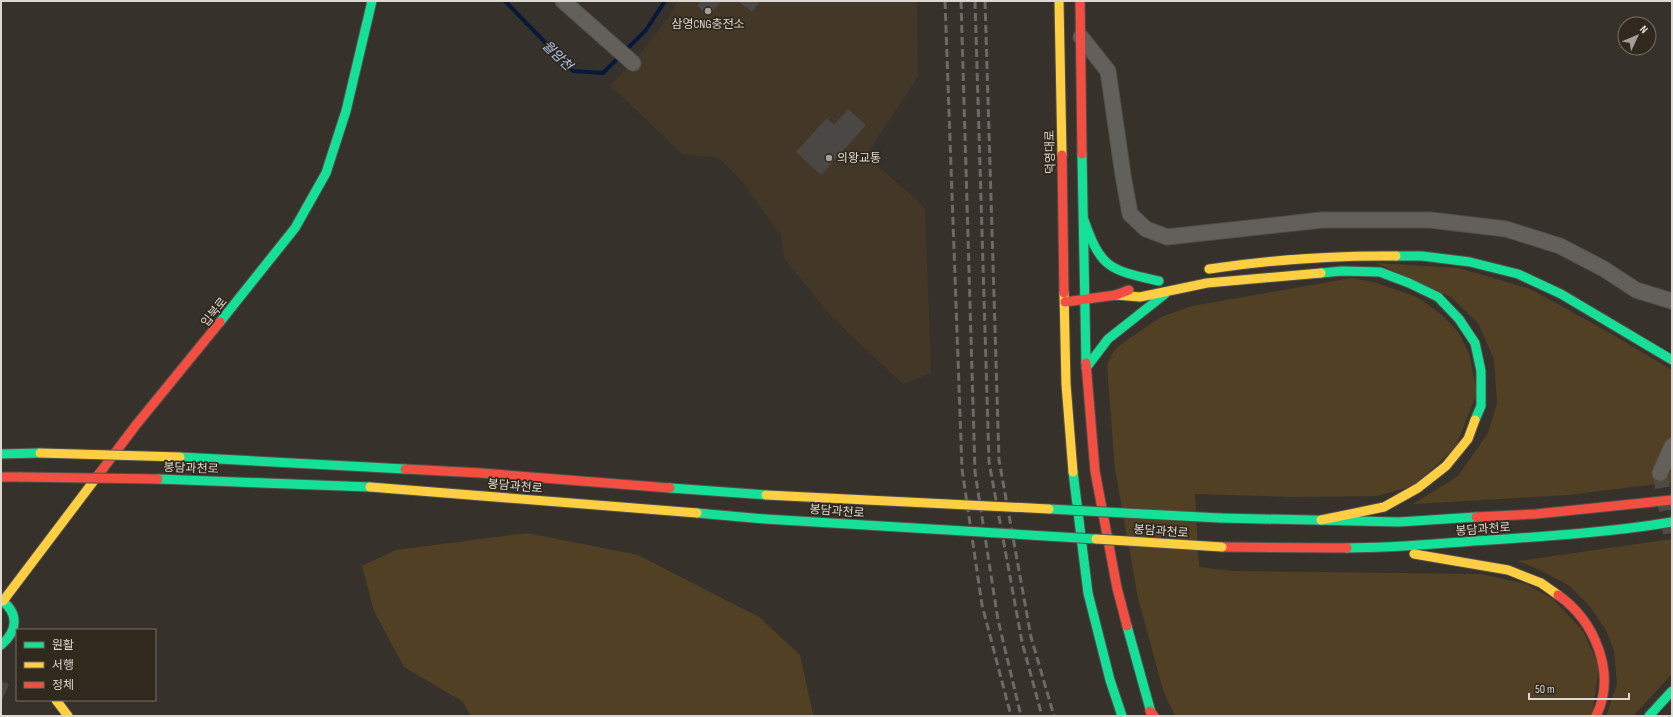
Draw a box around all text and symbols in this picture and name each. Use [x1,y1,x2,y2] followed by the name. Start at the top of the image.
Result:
[703,6,713,16] marker: 삼영CNG충전소
[1617,16,1657,56] north arrow
[671,17,745,32] place label: 삼영CNG충전소
[1637,23,1651,36] text: N
[539,37,577,75] water label: 월암천
[1043,130,1058,174] street label: 덕영대로
[837,151,881,166] place label: 의왕교통
[824,153,834,163] marker: 의왕교통
[198,295,231,330] street label: 입북로
[163,460,219,477] street label: 봉담과천로
[487,477,543,496] street label: 봉담과천로
[809,502,865,521] street label: 봉담과천로
[1455,520,1511,539] street label: 봉담과천로
[1133,522,1189,541] street label: 봉담과천로
[16,629,156,701] legend
[52,638,74,653] text: 원활
[52,658,74,673] text: 서행
[1529,675,1629,701] scale bar
[52,678,74,693] text: 정체
[1535,682,1555,697] text: 50 m

